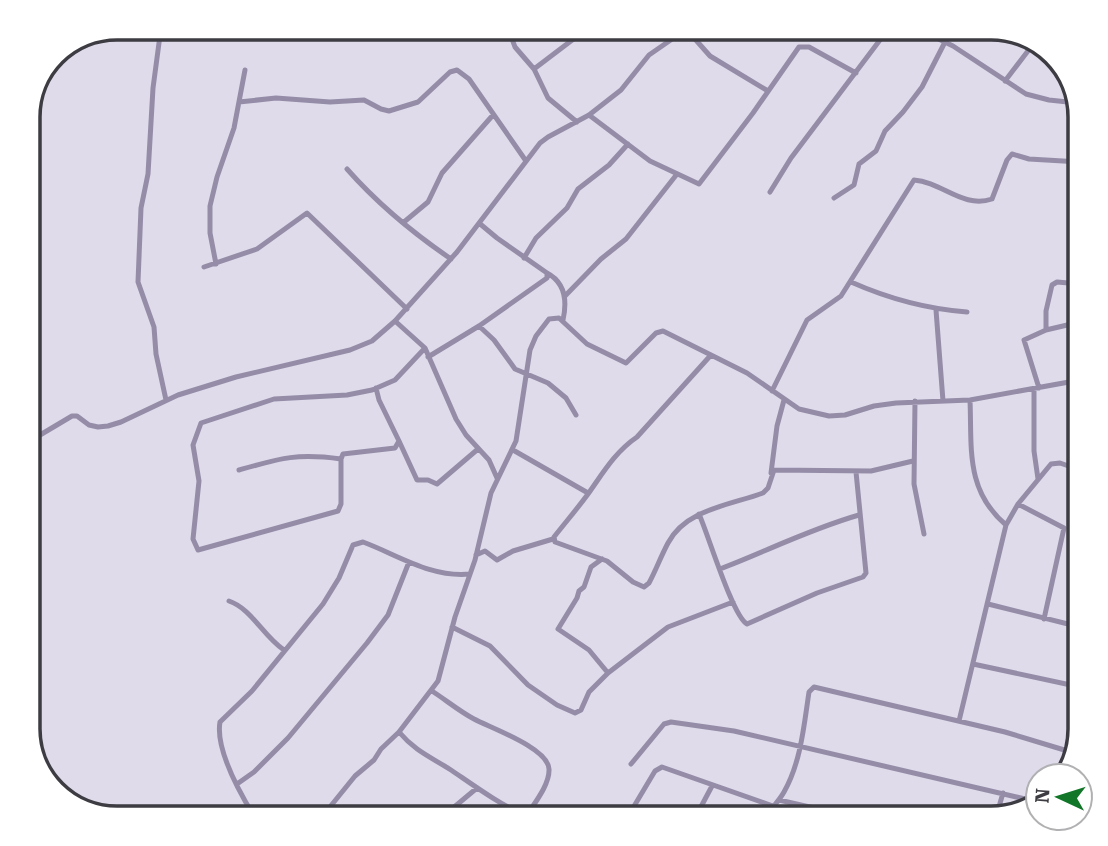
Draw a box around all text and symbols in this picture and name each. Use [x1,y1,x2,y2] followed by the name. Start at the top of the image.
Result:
[1024,762,1094,832] north arrow
[1031,787,1055,804] text: N

